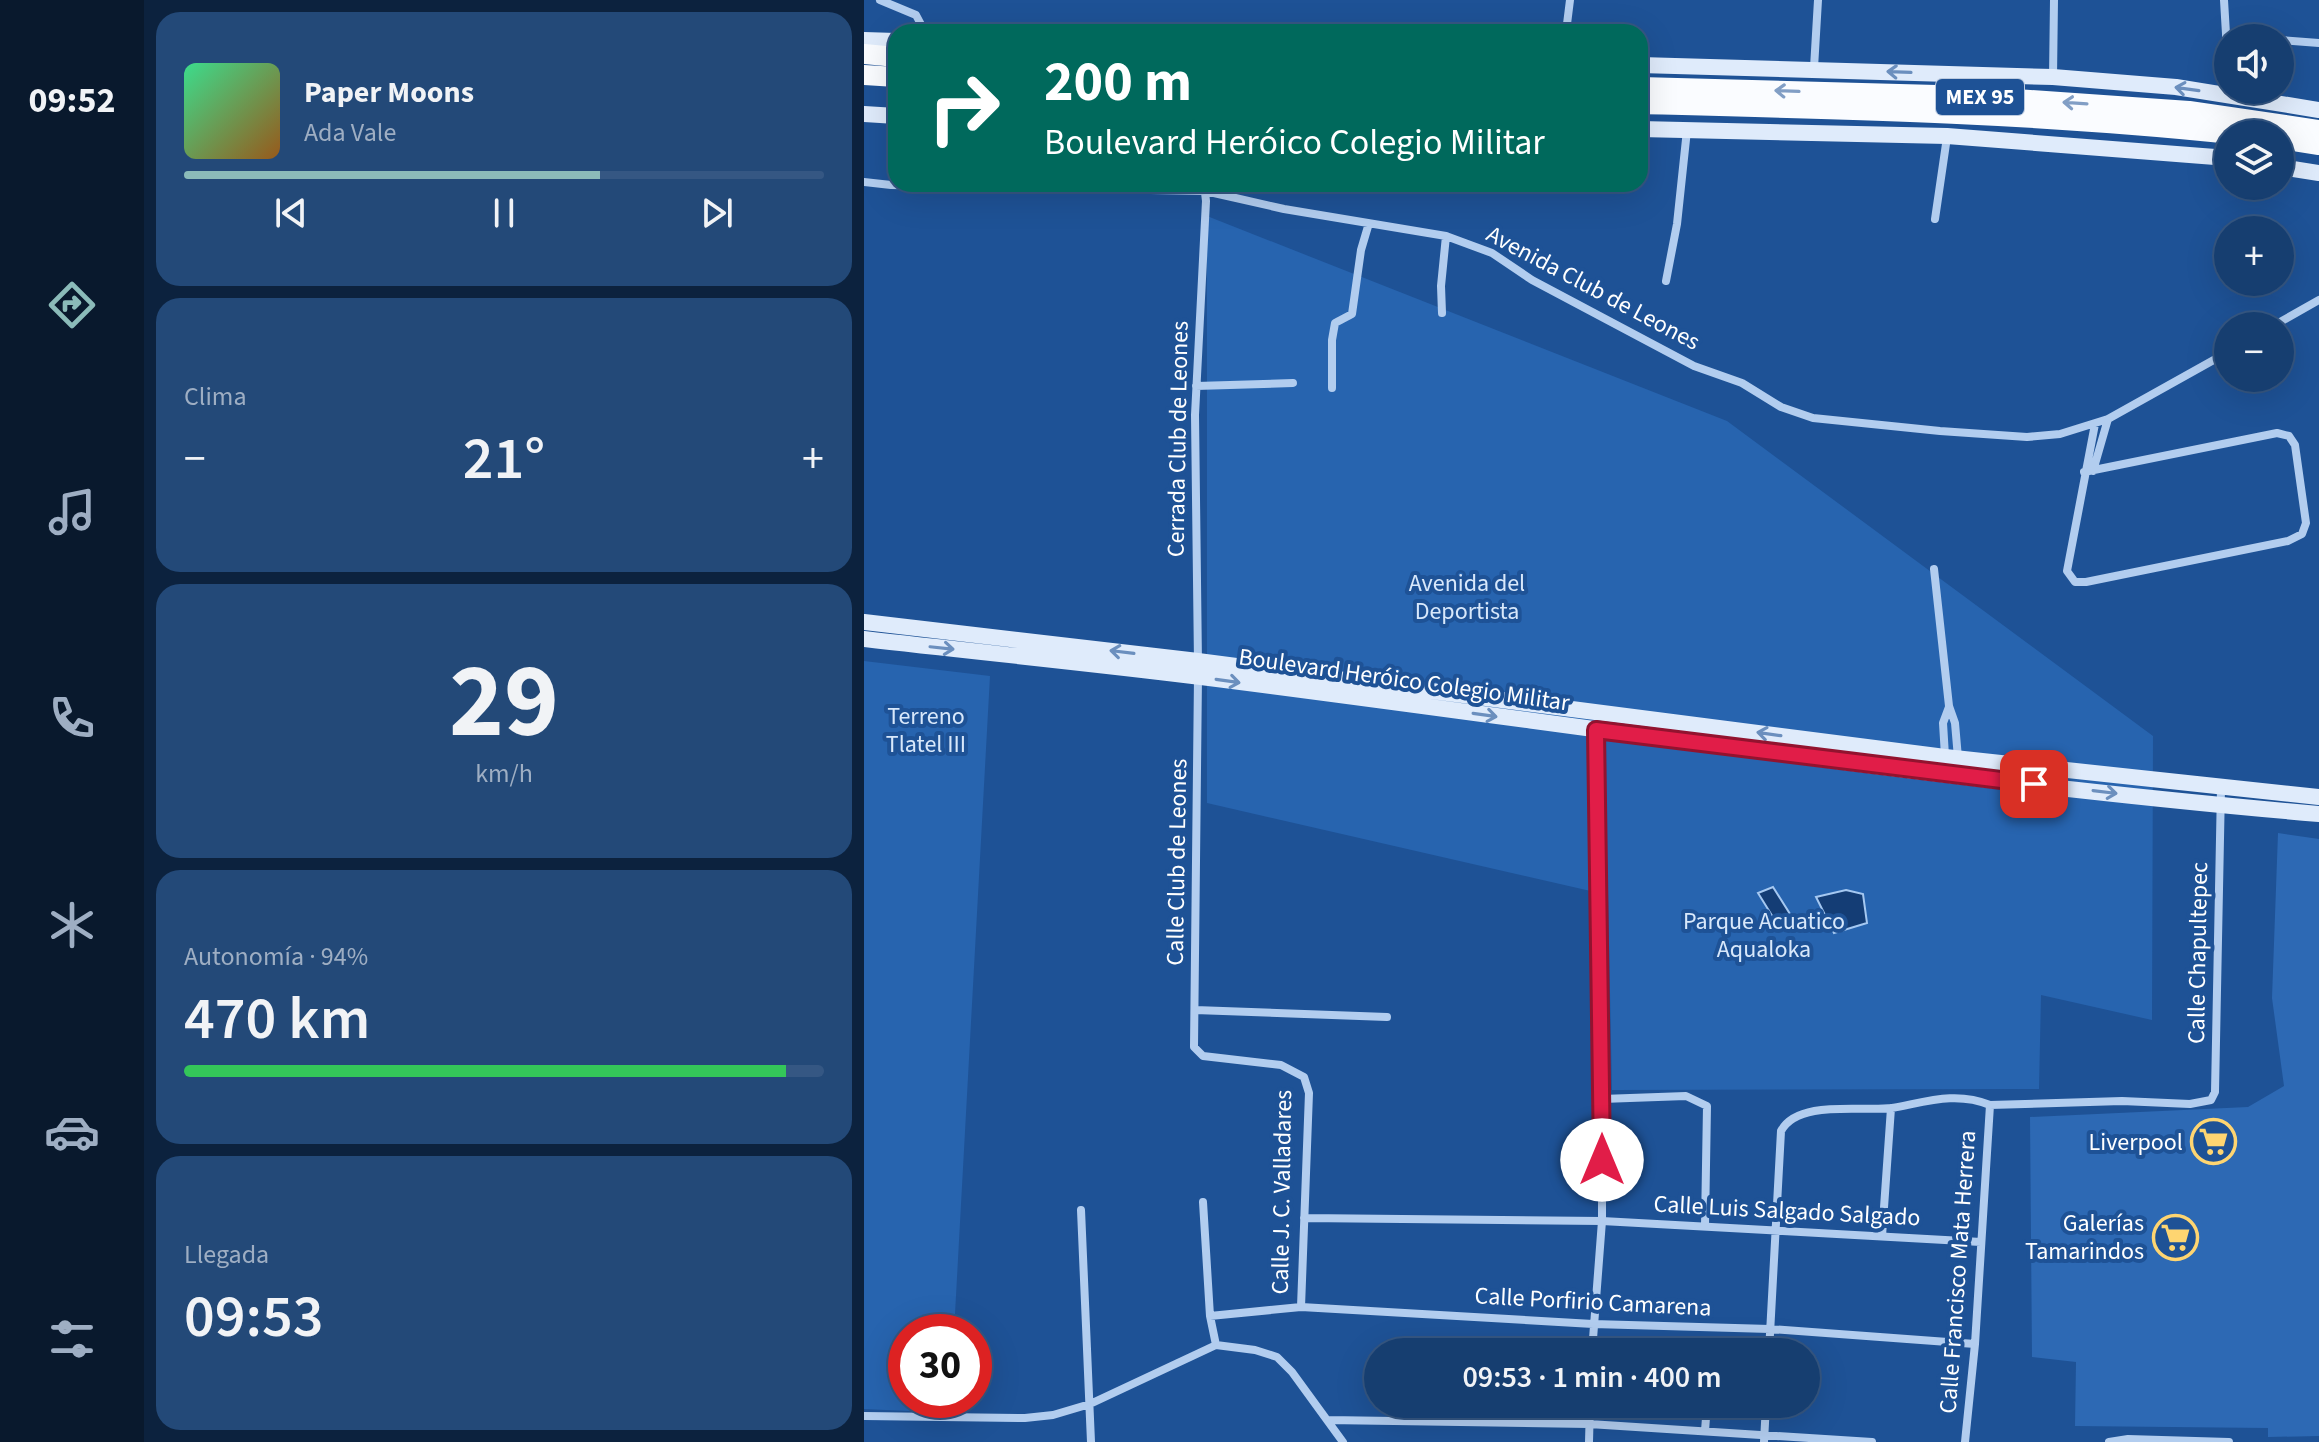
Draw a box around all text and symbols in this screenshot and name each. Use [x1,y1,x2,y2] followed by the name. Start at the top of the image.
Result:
[2214,24,2294,392] map controls
[2214,24,2294,104] button: sound
[1044,43,1192,122] text: 200 m
[912,56,1016,160] icon: right
[1886,64,1913,79] one-way arrow
[304,71,474,114] text: Paper Moons
[29,75,115,126] text: 09:52
[1936,79,2024,115] road number: MEX 95
[2175,81,2200,96] one-way arrow
[1774,83,1801,98] one-way arrow
[2062,95,2089,110] one-way arrow
[304,114,396,151] text: Ada Vale
[1044,117,1545,168] text: Boulevard Heróico Colegio Militar
[2214,120,2294,200] button: layers
[269,191,313,235] icon: previous
[482,191,526,235] icon: pause
[695,191,739,235] icon: next
[2214,216,2294,296] button: +
[1480,217,1706,359] street label: Avenida Club de Leones
[44,277,100,333] icon: directions
[2214,312,2294,392] button: −
[1158,321,1198,557] street label: Cerrada Club de Leones
[184,378,247,415] text: Clima
[463,417,545,502] text: 21°
[184,428,206,491] text: −
[802,428,824,491] text: +
[44,484,100,540] icon: music
[1409,566,1525,629] park label: Avenida del Deportista
[449,629,559,777] text: 29
[1236,639,1572,721] street label: Boulevard Heróico Colegio Militar
[928,641,954,656] one-way arrow
[1109,645,1136,660] one-way arrow
[1214,673,1241,688] one-way arrow
[44,690,100,746] icon: phone
[886,699,966,762] park label: Terreno Tlatel III
[1472,708,1497,723] one-way arrow
[1756,726,1782,741] one-way arrow
[2000,750,2068,818] pin
[475,755,533,792] text: km/h
[1158,758,1196,966] street label: Calle Club de Leones
[2012,762,2056,806] icon: arrive
[2091,785,2117,800] one-way arrow
[2179,862,2217,1044] street label: Calle Chapultepec
[44,897,100,953] icon: climate
[1683,904,1845,967] park label: Parque Acuatico Aqualoka
[184,938,368,975] text: Autonomía · 94%
[184,977,370,1062] text: 470 km
[1263,1089,1301,1295] street label: Calle J. C. Valladares
[44,1104,100,1160] icon: car
[1560,1118,1644,1202] position arrow
[2190,1118,2238,1166] supermarket icon: Liverpool
[2089,1125,2183,1160] place label: Liverpool
[1931,1129,1985,1415] street label: Calle Francisco Mata Herrera
[1653,1187,1921,1235] street label: Calle Luis Salgado Salgado
[2025,1206,2144,1269] place label: Galerías Tamarindos
[2151,1213,2199,1261] supermarket icon: Galerías Tamarindos
[184,1236,269,1273] text: Llegada
[184,1275,324,1360] text: 09:53
[1474,1278,1712,1326] street label: Calle Porfirio Camarena
[44,1311,100,1367] icon: filters
[888,1314,992,1418] speed limit sign: 30
[1462,1356,1722,1399] text: 09:53 · 1 min · 400 m

